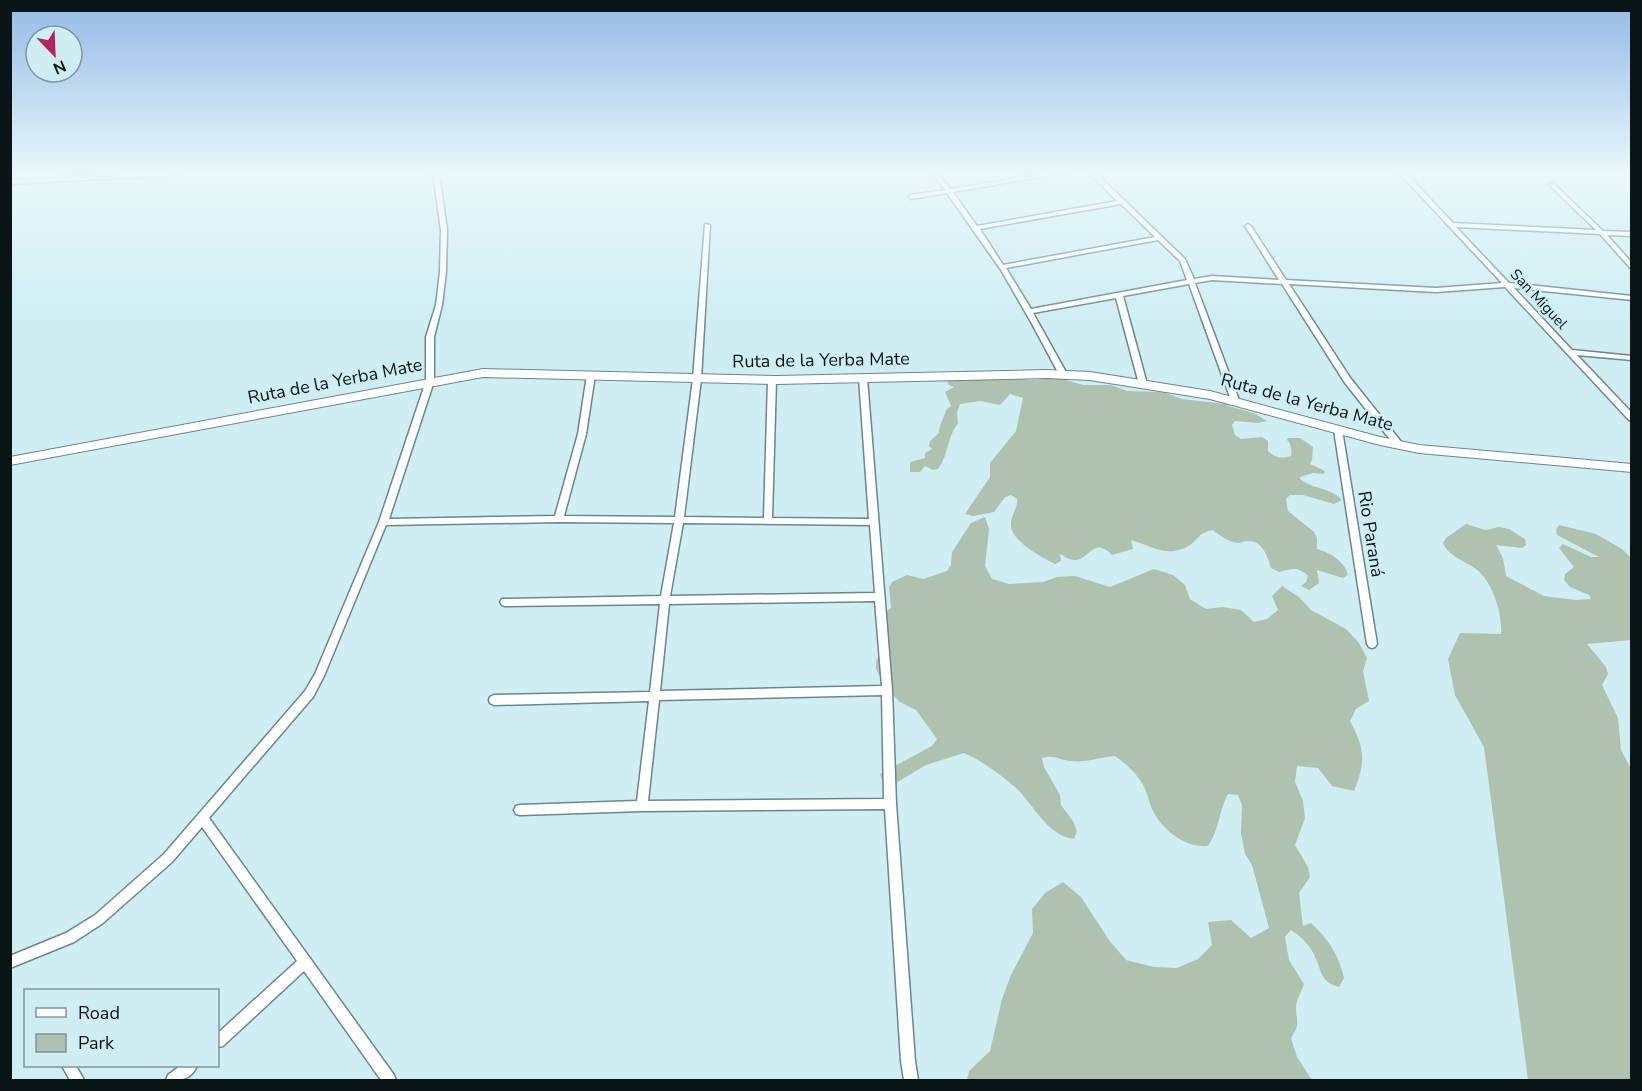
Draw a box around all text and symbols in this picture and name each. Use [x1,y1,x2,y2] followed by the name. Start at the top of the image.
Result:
[24,24,84,84] north arrow
[50,54,69,79] text: N
[1506,265,1572,334] street label: San Miguel
[732,346,910,374] street label: Ruta de la Yerba Mate
[246,352,424,410] street label: Ruta de la Yerba Mate
[1218,367,1396,437] street label: Ruta de la Yerba Mate
[1352,489,1390,579] street label: Rio Paraná
[24,989,219,1067] legend
[78,1001,120,1025] text: Road
[78,1031,115,1055] text: Park

